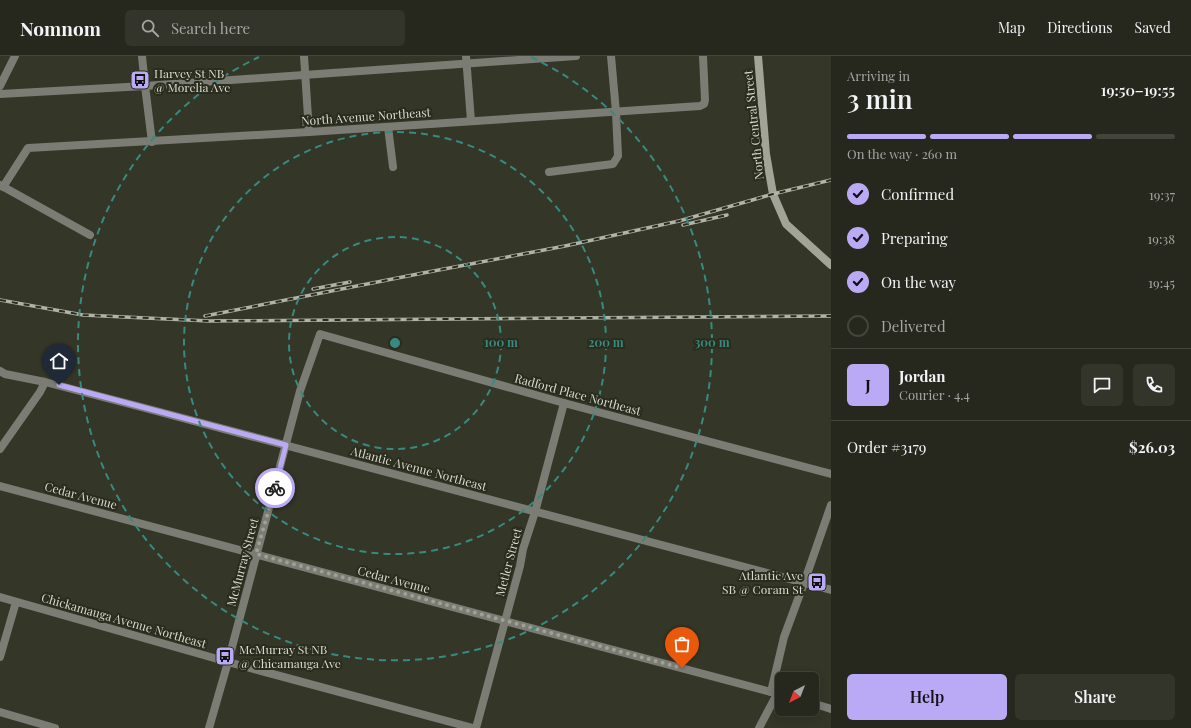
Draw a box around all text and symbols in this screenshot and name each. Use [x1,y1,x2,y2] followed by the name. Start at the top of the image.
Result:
[125,10,405,46] search box
[20,15,101,41] text: Nomnom
[139,17,161,39] icon: search
[171,18,250,38] text: Search here
[998,18,1025,37] text: Map
[1047,18,1113,37] text: Directions
[1135,18,1171,37] text: Saved
[154,65,230,95] place label: Harvey St NB @ Morelia Ave
[847,67,910,84] text: Arriving in
[129,69,151,91] bus stop icon: Harvey St NB @ Morelia Ave
[739,69,767,181] street label: North Central Street
[1101,80,1175,100] text: 19:50–19:55
[847,81,913,116] text: 3 min
[301,103,432,129] street label: North Avenue Northeast
[847,145,957,162] text: On the way · 260 m
[847,183,869,205] icon: check
[881,184,954,204] text: Confirmed
[1149,186,1175,203] text: 19:37
[847,227,869,249] icon: check
[881,228,948,248] text: Preparing
[1147,230,1175,247] text: 19:38
[847,271,869,293] icon: check
[881,272,956,292] text: On the way
[1148,274,1175,291] text: 19:45
[881,316,946,336] text: Delivered
[484,334,518,350] text: 100 m
[588,334,624,350] text: 200 m
[695,334,730,350] text: 300 m
[388,336,402,350] centre of rings
[42,344,76,385] pin
[48,350,70,372] icon: home
[1081,364,1123,406] button: chat
[1133,364,1175,406] button: phone
[899,366,945,386] text: Jordan
[513,369,644,419] street label: Radford Place Northeast
[865,375,871,395] text: J
[899,386,970,403] text: Courier · 4.4
[847,437,927,457] text: Order #3179
[1129,437,1175,457] text: $26.03
[348,442,490,494] street label: Atlantic Avenue Northeast
[255,468,295,508] courier
[264,477,286,499] icon: bike
[43,478,119,512] street label: Cedar Avenue
[223,515,262,608] street label: McMurray Street
[491,525,525,598] street label: Metler Street
[356,562,432,596] street label: Cedar Avenue
[722,567,804,597] place label: Atlantic Ave SB @ Coram St
[806,571,828,593] bus stop icon: Atlantic Ave SB @ Coram St
[40,589,209,651] street label: Chickamauga Avenue Northeast
[665,627,699,668] pin
[671,633,693,655] icon: bag
[239,641,341,671] place label: McMurray St NB @ Chicamauga Ave
[214,645,236,667] bus stop icon: McMurray St NB @ Chicamauga Ave
[775,672,819,716] north arrow
[775,672,819,716] map controls
[847,674,1007,720] button: Help
[1015,674,1175,720] button: Share

